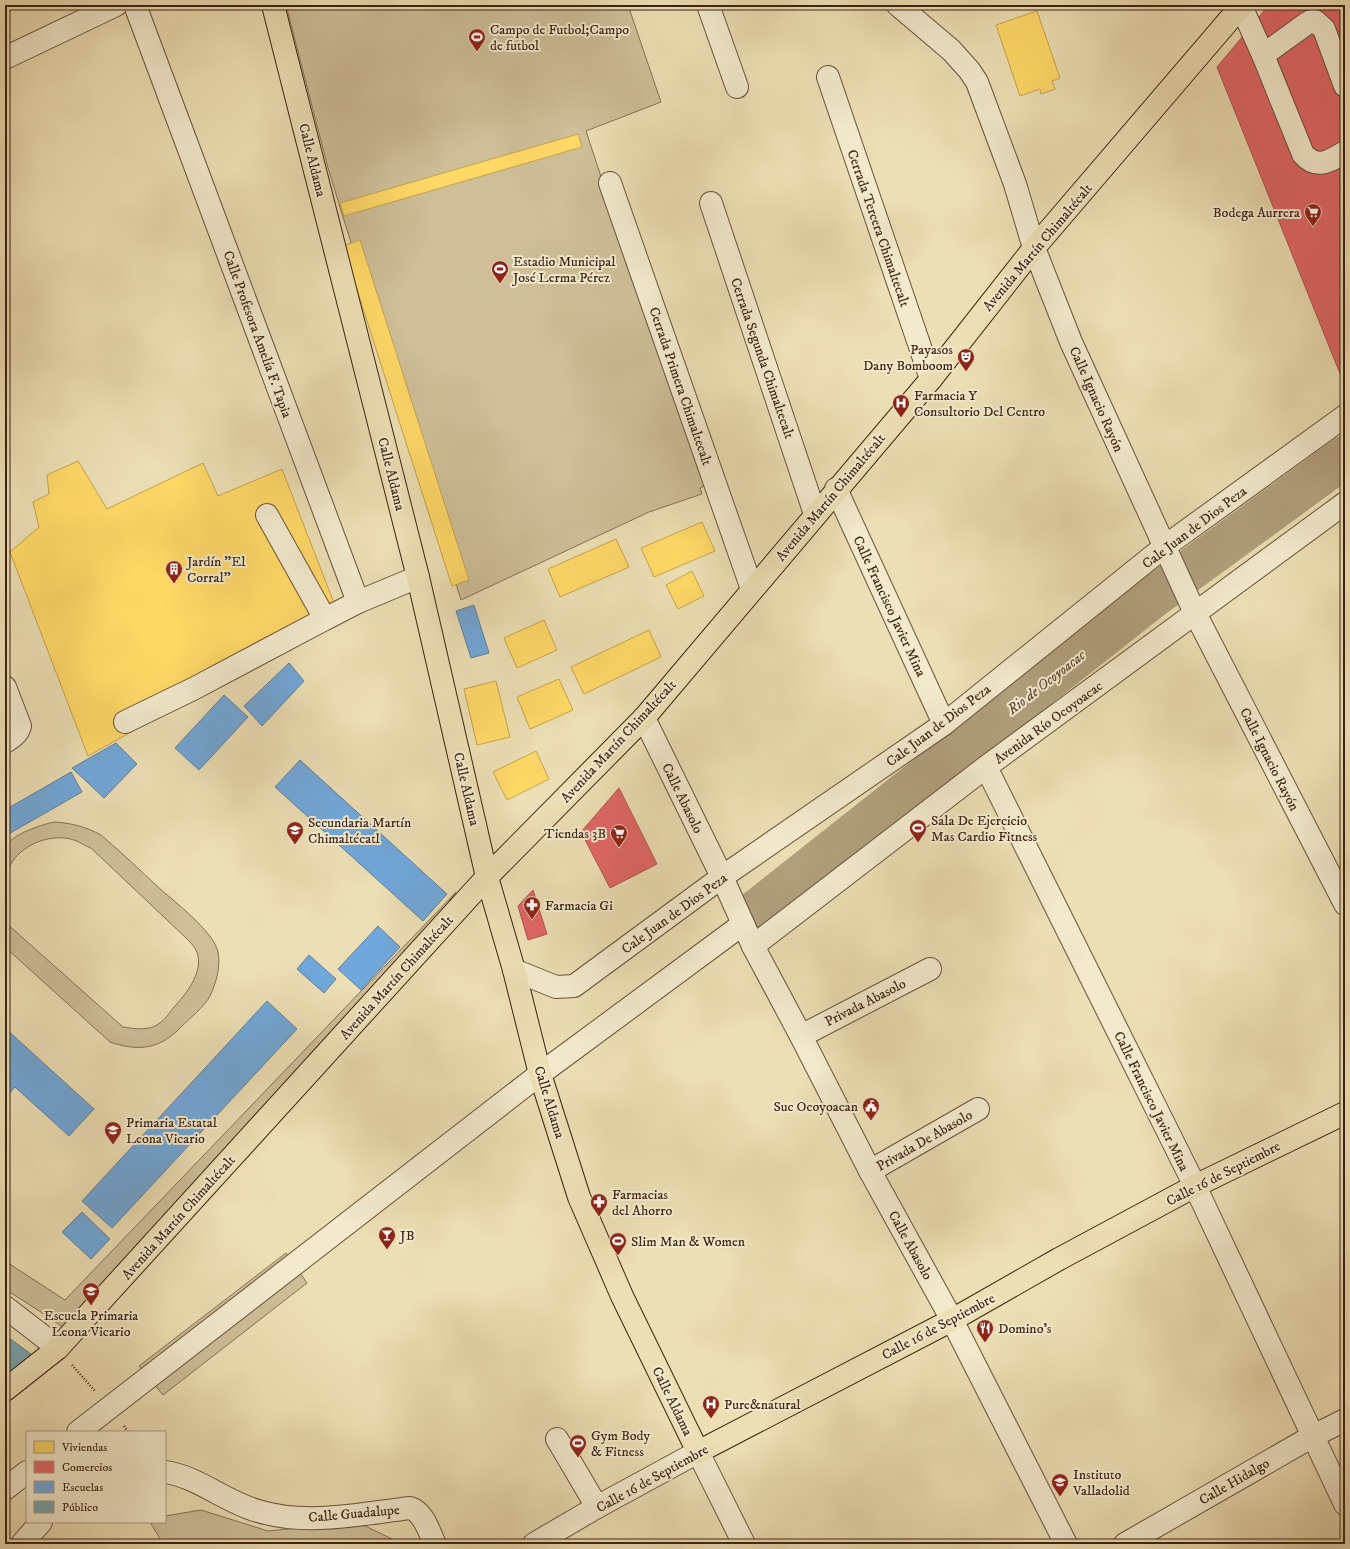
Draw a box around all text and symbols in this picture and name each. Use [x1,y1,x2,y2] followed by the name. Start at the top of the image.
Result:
[490,21,629,55] place label: Campo de Futbol;Campo de futbol
[467,27,487,52] sports icon: Campo de Futbol;Campo de futbol
[294,122,330,199] street label: Calle Aldama
[843,147,914,310] street label: Cerrada Tercera Chimaltecalt
[979,180,1097,315] street label: Avenida Martín Chimaltécalt
[1303,202,1323,227] supermarket icon: Bodega Aurrera
[1213,204,1300,222] place label: Bodega Aurrera
[218,248,296,420] street label: Calle Profesora Amelía F. Tapia
[511,253,616,287] place label: Estadio Municipal José Lerma Pérez
[490,259,510,284] sports icon: Estadio Municipal José Lerma Pérez
[726,275,798,442] street label: Cerrada Segunda Chimaltecalt
[644,305,716,468] street label: Cerrada Primera Chimaltecalt
[863,341,953,375] place label: Payasos Dany Bomboom
[1065,344,1128,456] street label: Calle Ignacio Rayón
[956,347,976,372] theatre icon: Payasos Dany Bomboom
[914,387,1045,421] place label: Farmacia Y Consultorio Del Centro
[891,393,911,418] hospital icon: Farmacia Y Consultorio Del Centro
[772,430,890,565] street label: Avenida Martín Chimaltécalt
[373,436,409,513] street label: Calle Aldama
[1139,482,1251,573] street label: Cale Juan de Dios Peza
[848,533,930,680] street label: Calle Francisco Javier Mina
[185,553,246,587] place label: Jardín "El Corral"
[164,559,184,584] building icon: Jardín "El Corral"
[1003,645,1090,719] water label: Rio de Ocoyoacac
[557,676,681,807] street label: Avenida Martín Chimaltécalt
[991,677,1107,768] street label: Avenida Río Ocoyoacac
[883,680,995,771] street label: Cale Juan de Dios Peza
[1235,705,1303,815] street label: Calle Ignacio Rayón
[449,751,483,828] street label: Calle Aldama
[657,760,707,837] street label: Calle Abasolo
[931,812,1038,846] place label: Sala De Ejercicio Mas Cardio Fitness
[308,814,412,848] place label: Secundaria Martín Chimaltécatl
[908,818,928,843] sports icon: Sala De Ejercicio Mas Cardio Fitness
[285,820,305,845] school or university icon: Secundaria Martín Chimaltécatl
[609,823,629,848] supermarket icon: Tiendas 3B
[544,825,606,843] place label: Tiendas 3B
[618,869,731,958] street label: Cale Juan de Dios Peza
[522,895,542,920] pharmacy icon: Farmacia Gi
[545,897,613,915] place label: Farmacia Gi
[336,911,458,1044] street label: Avenida Martín Chimaltécalt
[822,975,909,1031] street label: Privada Abasolo
[1109,1028,1193,1174] street label: Calle Francisco Javier Mina
[529,1064,569,1141] street label: Calle Aldama
[861,1096,881,1121] public building icon: Suc Ocoyoacan
[773,1098,859,1116] place label: Suc Ocoyoacan
[873,1106,976,1176] street label: Privada De Abasolo
[126,1114,218,1148] place label: Primaria Estatal Leona Vicario
[103,1120,123,1145] school or university icon: Primaria Estatal Leona Vicario
[1163,1137,1284,1210] street label: Calle 16 de Septiembre
[118,1151,240,1284] street label: Avenida Martín Chimaltécalt
[612,1186,672,1220] place label: Farmacias del Ahorro
[589,1192,609,1217] pharmacy icon: Farmacias del Ahorro
[884,1208,937,1283] street label: Calle Abasolo
[377,1225,397,1250] bar icon: JB
[398,1227,415,1245] place label: JB
[608,1231,628,1256] sports icon: Slim Man & Women
[631,1233,746,1251] place label: Slim Man & Women
[81,1281,101,1306] school or university icon: Escuela Primaria Leona Vicario
[879,1289,998,1364] street label: Calle 16 de Septiembre
[44,1307,138,1341] place label: Escuela Primaria Leona Vicario
[975,1318,995,1343] restaurant icon: Domino's
[998,1320,1052,1338] place label: Domino's
[648,1364,697,1439] street label: Calle Aldama
[701,1394,721,1419] hospital icon: Pure&natural
[724,1396,801,1414] place label: Pure&natural
[591,1427,651,1461] place label: Gym Body & Fitness
[26,1431,166,1523] legend
[568,1433,588,1458] sports icon: Gym Body & Fitness
[61,1440,107,1455] text: Viviendas
[593,1440,712,1517] street label: Calle 16 de Septiembre
[1196,1454,1273,1509] street label: Calle Hidalgo
[62,1460,112,1475] text: Comercios
[1072,1466,1130,1500] place label: Instituto Valladolid
[1050,1472,1070,1497] school or university icon: Instituto Valladolid
[62,1480,103,1495] text: Escuelas
[62,1500,98,1515] text: Público
[308,1501,401,1527] street label: Calle Guadalupe

